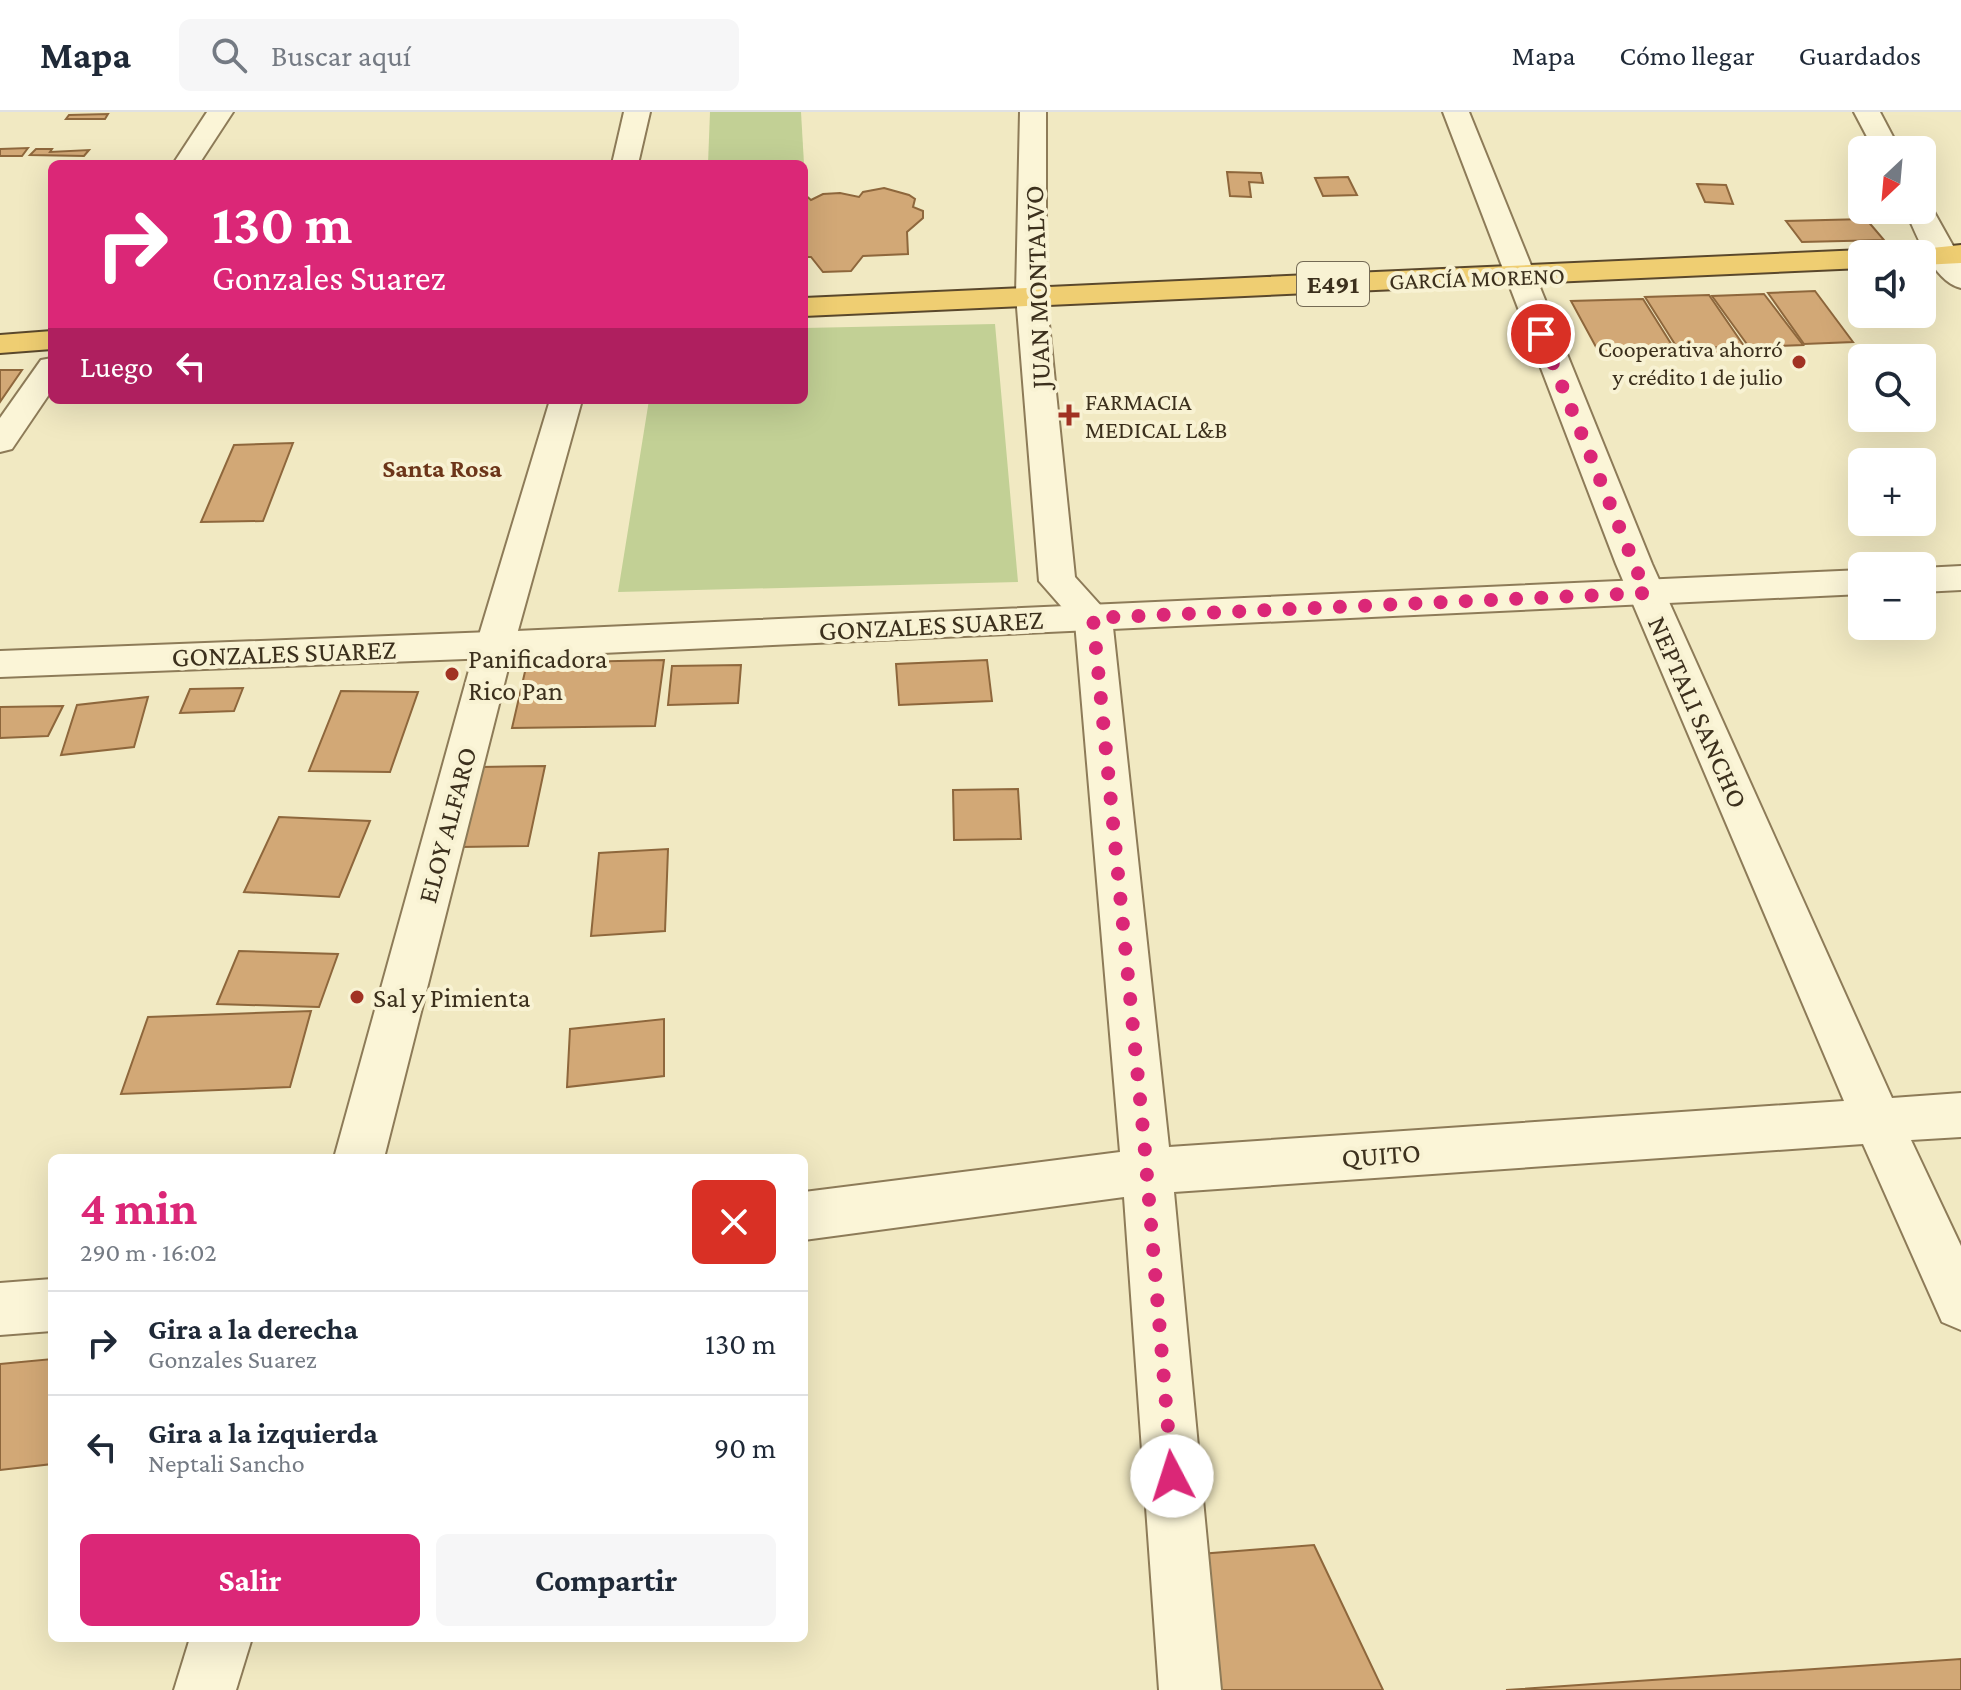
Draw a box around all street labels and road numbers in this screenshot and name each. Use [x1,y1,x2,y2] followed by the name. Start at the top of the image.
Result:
[1018,185,1056,392] street label: JUAN MONTALVO
[1389,261,1565,295] street label: GARCÍA MORENO
[1297,262,1369,306] road number: E491
[818,604,1044,646] street label: GONZALES SUAREZ
[1642,611,1754,813] street label: NEPTALI SANCHO
[171,634,397,672] street label: GONZALES SUAREZ
[411,744,483,906] street label: ELOY ALFARO
[1340,1137,1422,1173] street label: QUITO

